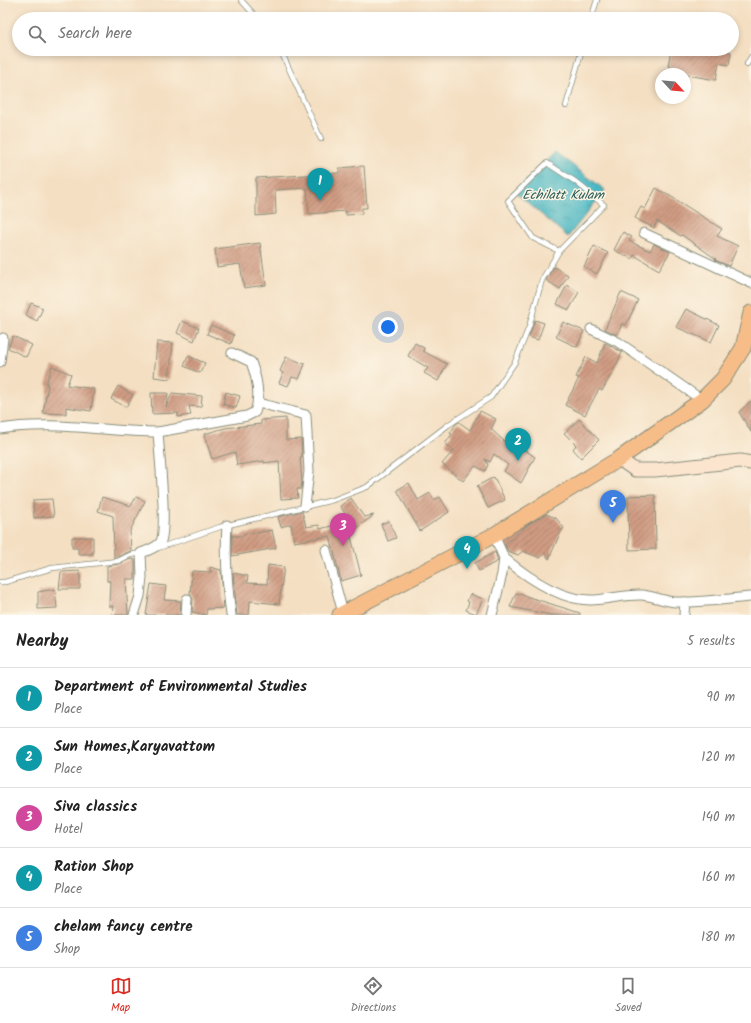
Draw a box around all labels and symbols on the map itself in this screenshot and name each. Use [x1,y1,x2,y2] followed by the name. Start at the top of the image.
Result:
[655,68,691,104] north arrow
[307,168,333,201] pin: 1
[522,185,605,206] water label: Echilatt Kulam
[378,317,398,337] your location
[505,428,531,461] pin: 2
[600,490,626,523] pin: 5
[330,513,356,546] pin: 3
[454,536,480,569] pin: 4

